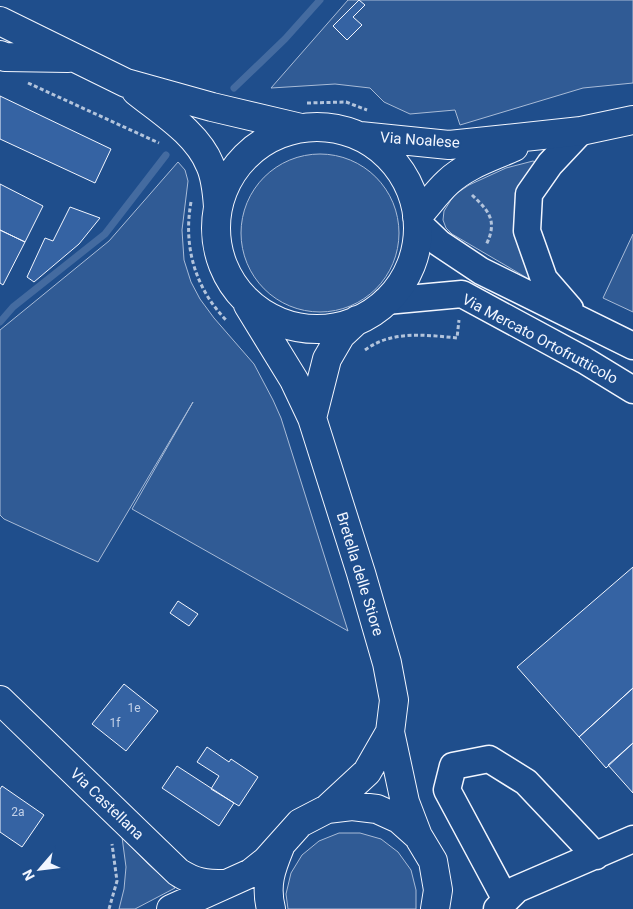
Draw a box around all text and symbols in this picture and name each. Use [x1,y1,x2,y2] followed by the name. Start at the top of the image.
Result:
[380,128,460,152] street label: Via Noalese
[459,290,621,388] street label: Via Mercato Ortofrutticolo
[333,510,387,638] street label: Bretella delle Stiore
[127,701,141,715] house number: 1e
[110,716,121,730] house number: 1f
[66,764,148,844] street label: Via Castellana
[11,805,25,819] house number: 2a
[15,844,65,894] north arrow
[19,867,38,883] text: N

